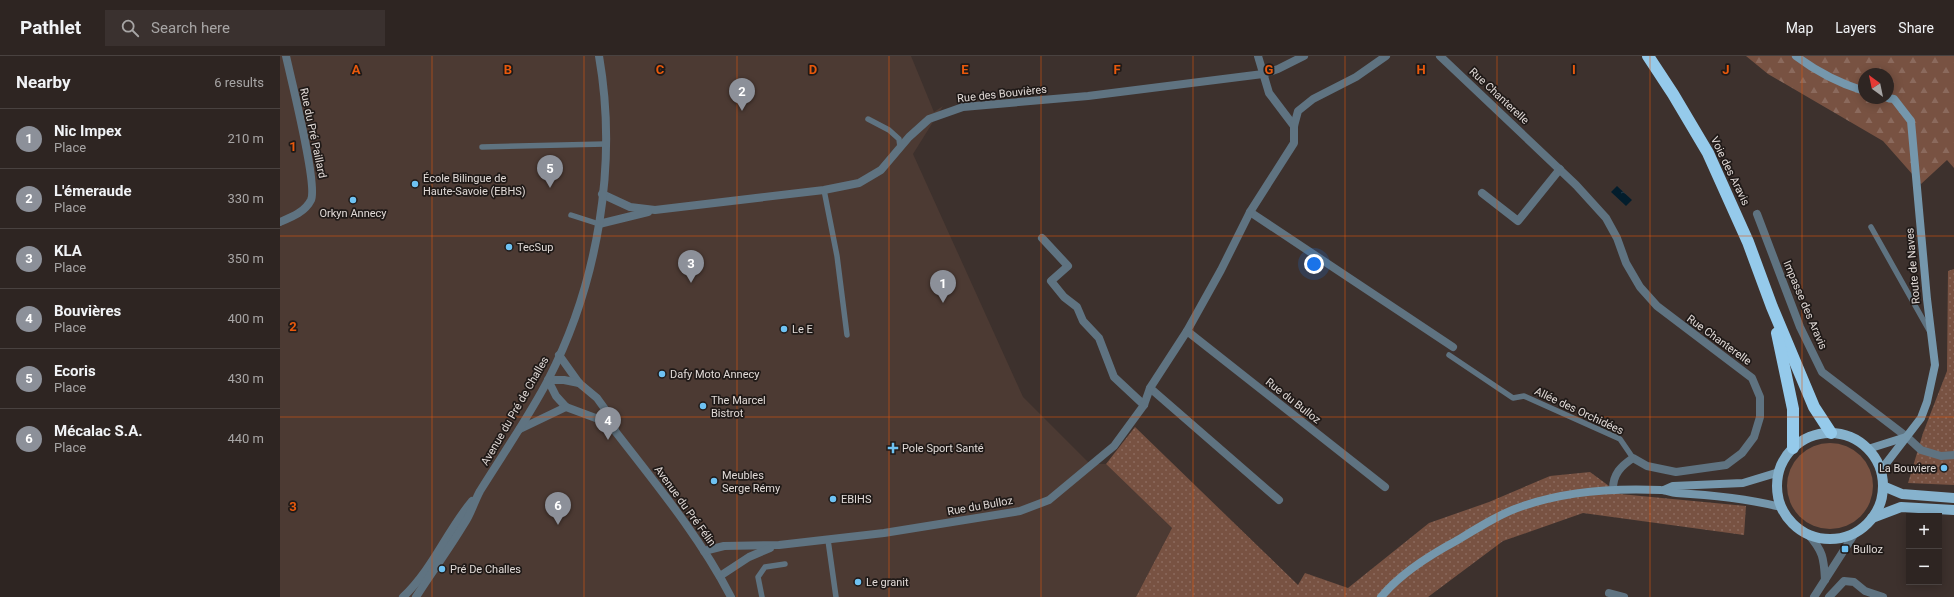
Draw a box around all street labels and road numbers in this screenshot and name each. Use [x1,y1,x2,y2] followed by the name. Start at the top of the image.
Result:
[1466,65,1532,127] street label: Rue Chanterelle
[957,83,1048,105] street label: Rue des Bouvières
[297,87,329,179] street label: Rue du Pré Paillard
[1708,134,1752,208] street label: Voie des Aravis
[1903,227,1923,305] street label: Route de Naves
[1780,259,1830,352] street label: Impasse des Aravis
[1684,312,1754,368] street label: Rue Chanterelle
[478,354,552,468] street label: Avenue du Pré de Challes
[1263,375,1324,427] street label: Rue du Bulloz
[1532,385,1626,437] street label: Allée des Orchidées
[652,463,718,549] street label: Avenue du Pré Félin
[946,494,1014,518] street label: Rue du Bulloz

